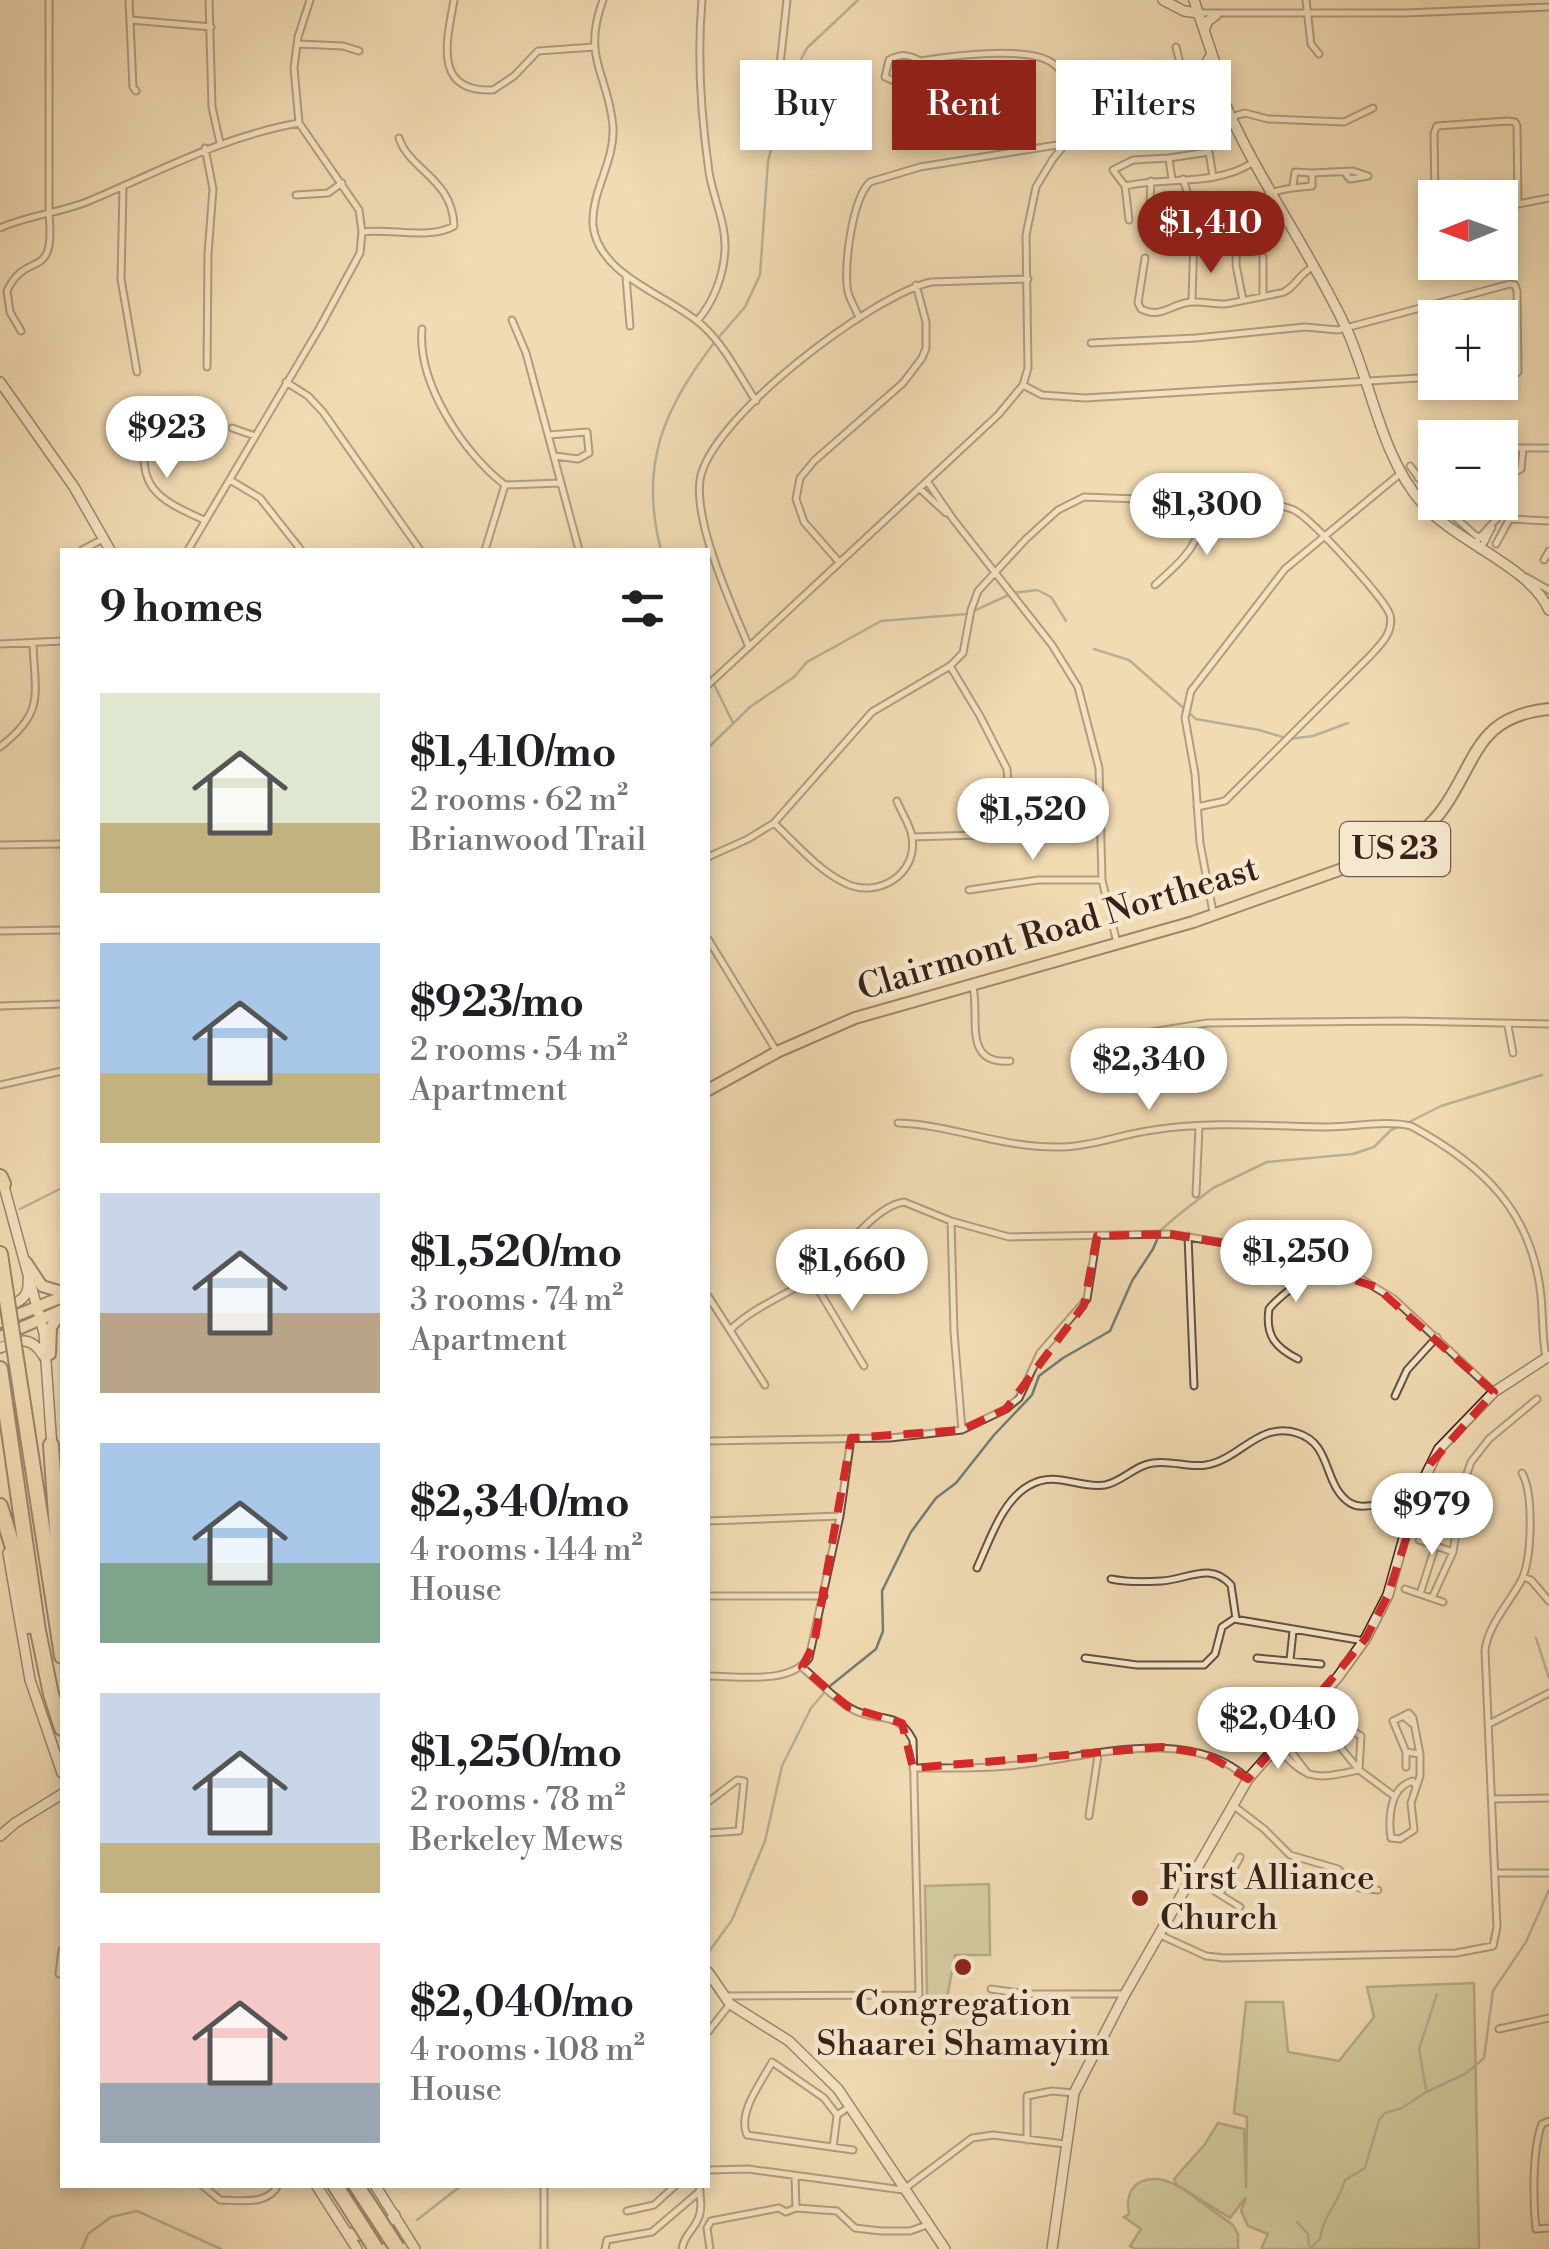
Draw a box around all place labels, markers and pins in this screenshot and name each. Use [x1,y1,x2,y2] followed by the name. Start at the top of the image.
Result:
[1130,191,1292,276] pin: $1,410
[108,396,226,481] pin: $923
[1126,473,1288,558] pin: $1,300
[952,778,1114,863] pin: $1,520
[1068,1028,1230,1113] pin: $2,340
[1215,1220,1377,1305] pin: $1,250
[771,1229,933,1314] pin: $1,660
[1373,1473,1491,1558] pin: $979
[1197,1687,1359,1772] pin: $2,040
[1160,1857,1375,1940] place label: First Alliance Church
[1129,1887,1151,1909] marker: First Alliance Church
[952,1956,974,1978] marker: Congregation Shaarei Shamayim
[816,1983,1110,2066] place label: Congregation Shaarei Shamayim

